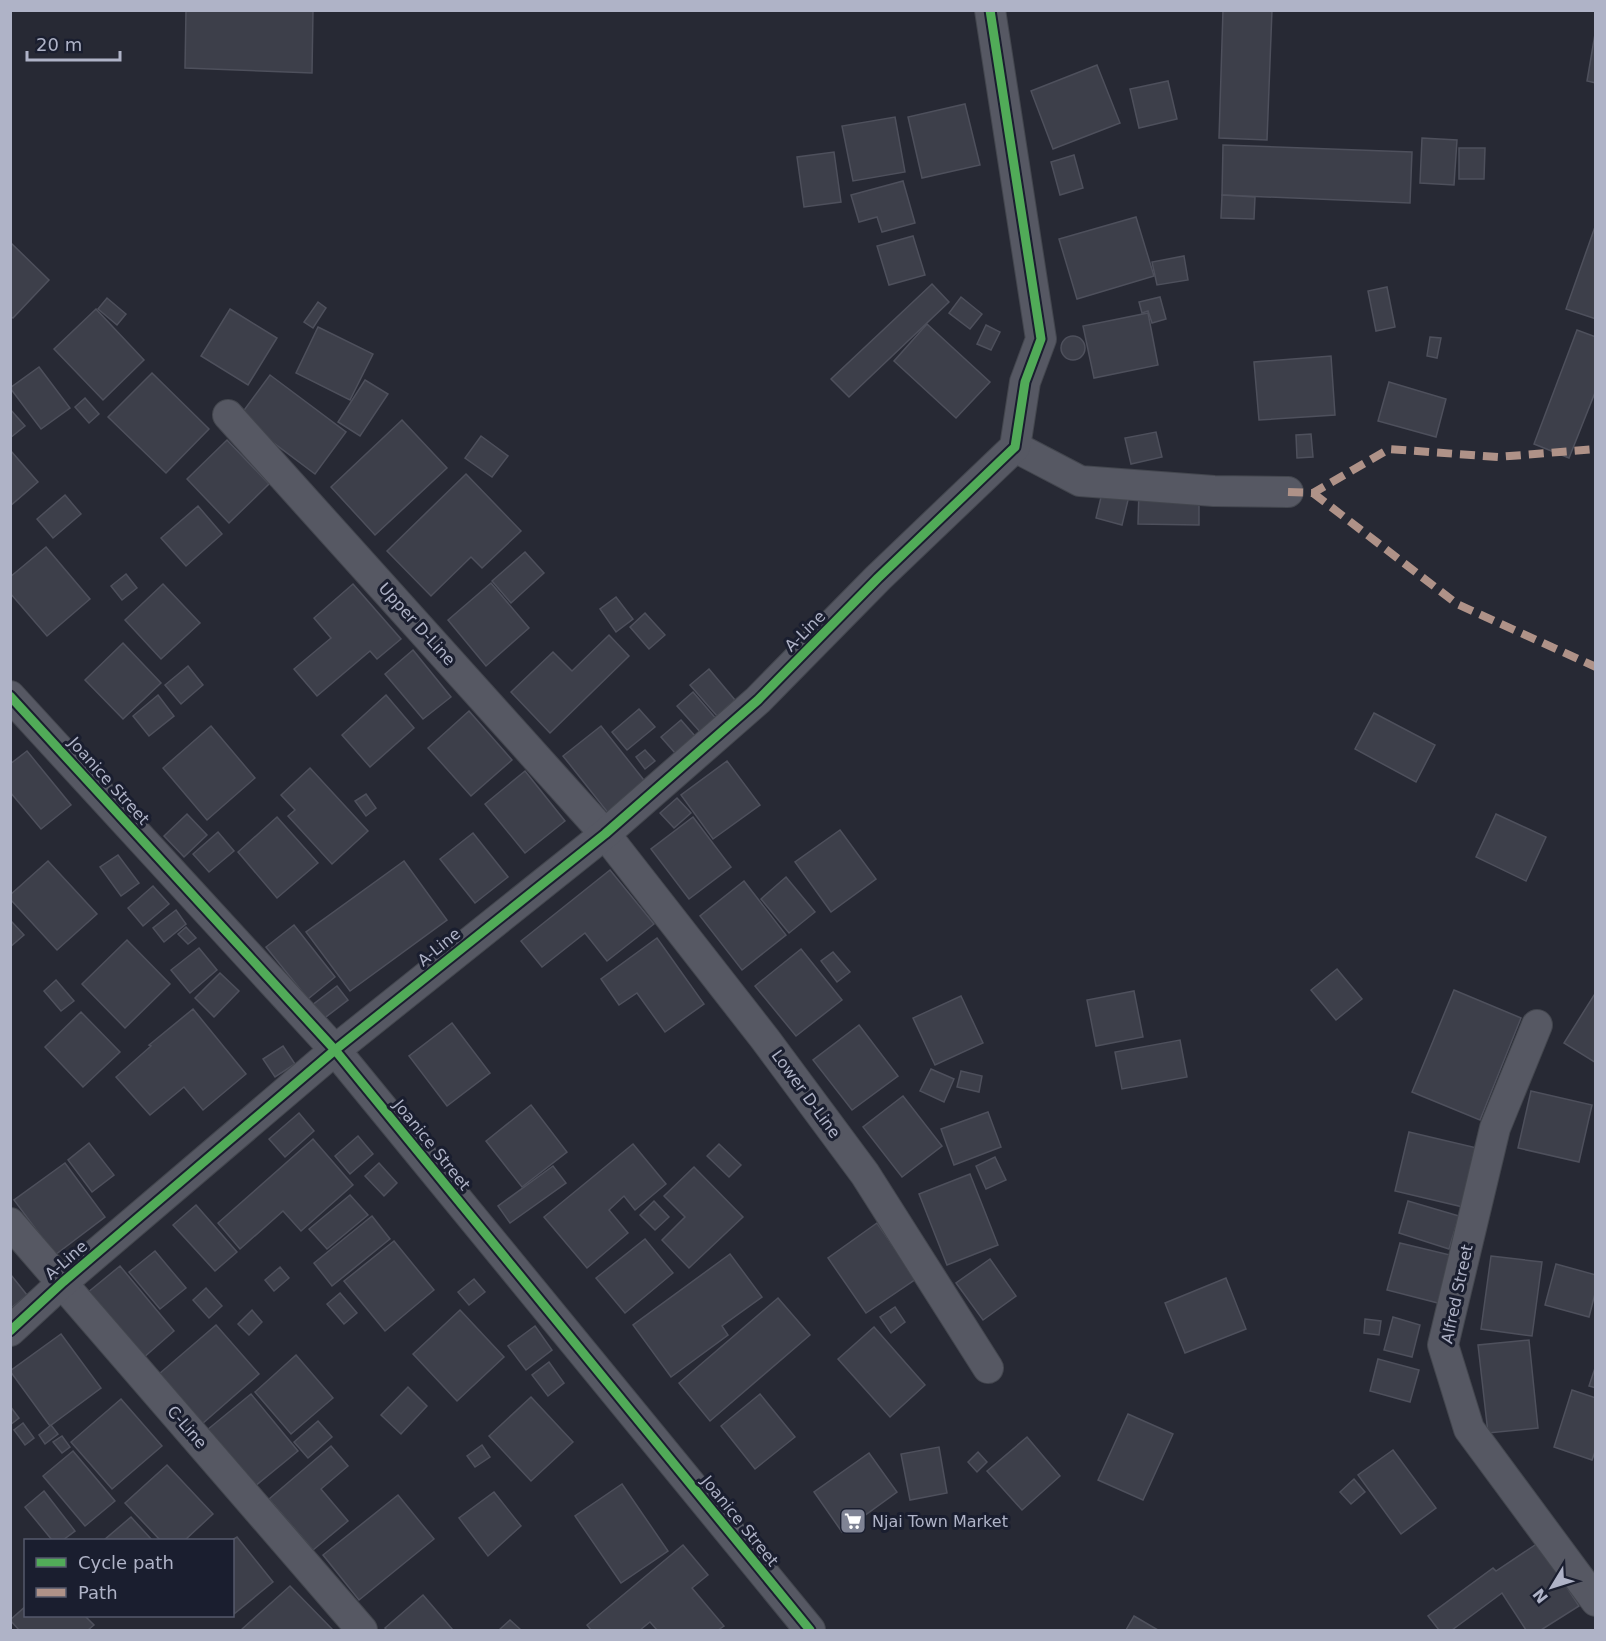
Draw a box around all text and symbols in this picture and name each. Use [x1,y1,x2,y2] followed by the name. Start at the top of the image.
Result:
[27,24,120,62] scale bar
[36,34,82,55] text: 20 m
[375,579,459,669] street label: Upper D-Line
[781,607,829,655] street label: A-Line
[64,733,153,829] street label: Joanice Street
[414,924,464,970] street label: A-Line
[768,1046,844,1142] street label: Lower D-Line
[389,1095,474,1194] street label: Joanice Street
[41,1237,91,1283] street label: A-Line
[1437,1243,1477,1345] street label: Alfred Street
[163,1402,211,1452] street label: C-Line
[697,1471,782,1570] street label: Joanice Street
[838,1506,868,1536] supermarket icon: Njai Town Market
[872,1512,1008,1531] place label: Njai Town Market
[24,1539,234,1617] legend
[78,1552,174,1573] text: Cycle path
[1522,1557,1582,1617] north arrow
[78,1582,118,1603] text: Path
[1529,1585,1552,1607] text: N

